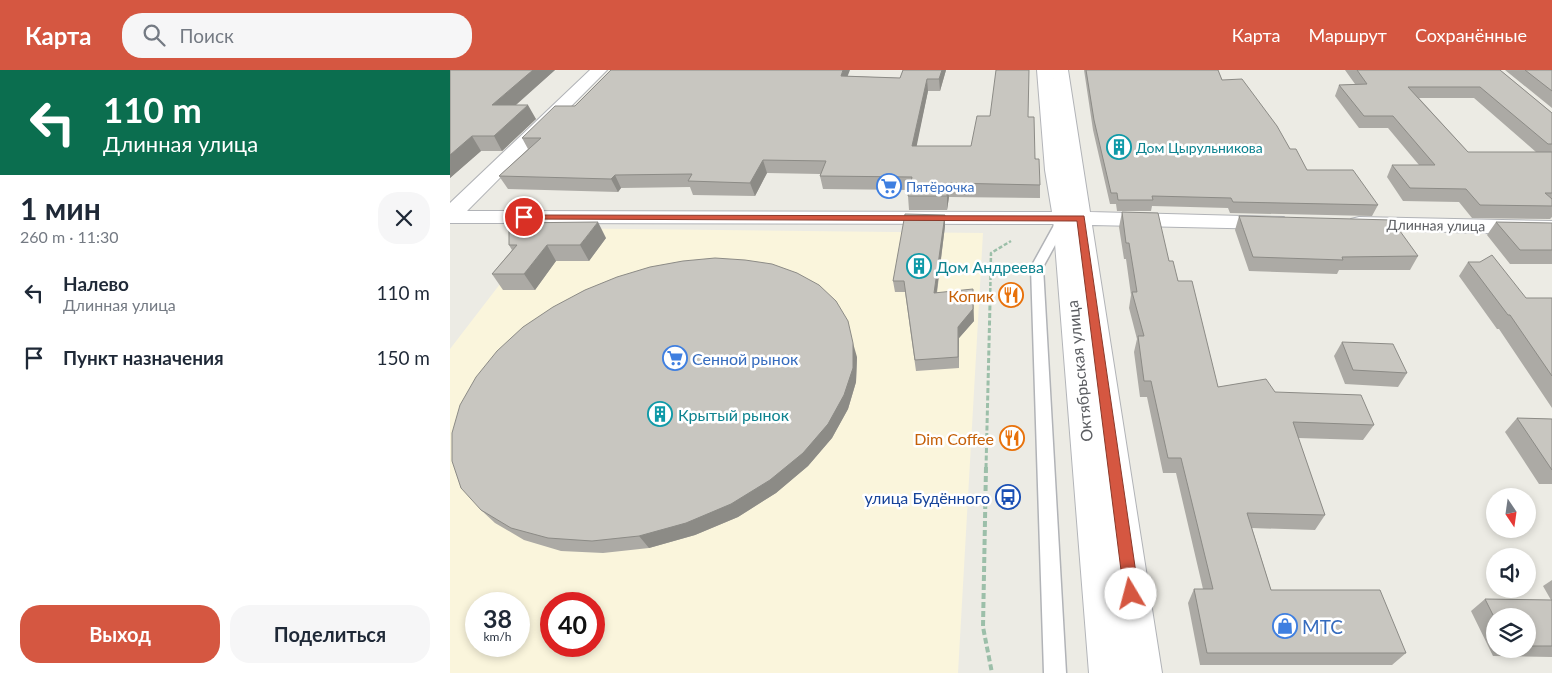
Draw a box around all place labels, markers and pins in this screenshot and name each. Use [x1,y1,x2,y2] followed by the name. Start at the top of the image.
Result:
[1106,134,1132,160] building icon: Дом Цырульникова
[1136,139,1263,156] place label: Дом Цырульникова
[876,173,902,199] supermarket icon: Пятёрочка
[906,178,974,195] place label: Пятёрочка
[503,196,545,238] pin
[906,253,932,279] building icon: Дом Андреева
[936,257,1044,276] place label: Дом Андреева
[998,282,1024,308] restaurant icon: Копик
[948,286,995,305] place label: Копик
[662,345,688,371] supermarket icon: Сенной рынок
[692,349,799,368] place label: Сенной рынок
[647,401,673,427] building icon: Крытый рынок
[678,405,790,424] place label: Крытый рынок
[999,425,1025,451] restaurant icon: Dim Coffee
[914,429,994,448] place label: Dim Coffee
[995,484,1021,510] bus stop icon: улица Будённого
[865,488,990,507] place label: улица Будённого
[1272,613,1298,639] shop icon: МТС
[1302,615,1343,638] place label: МТС

